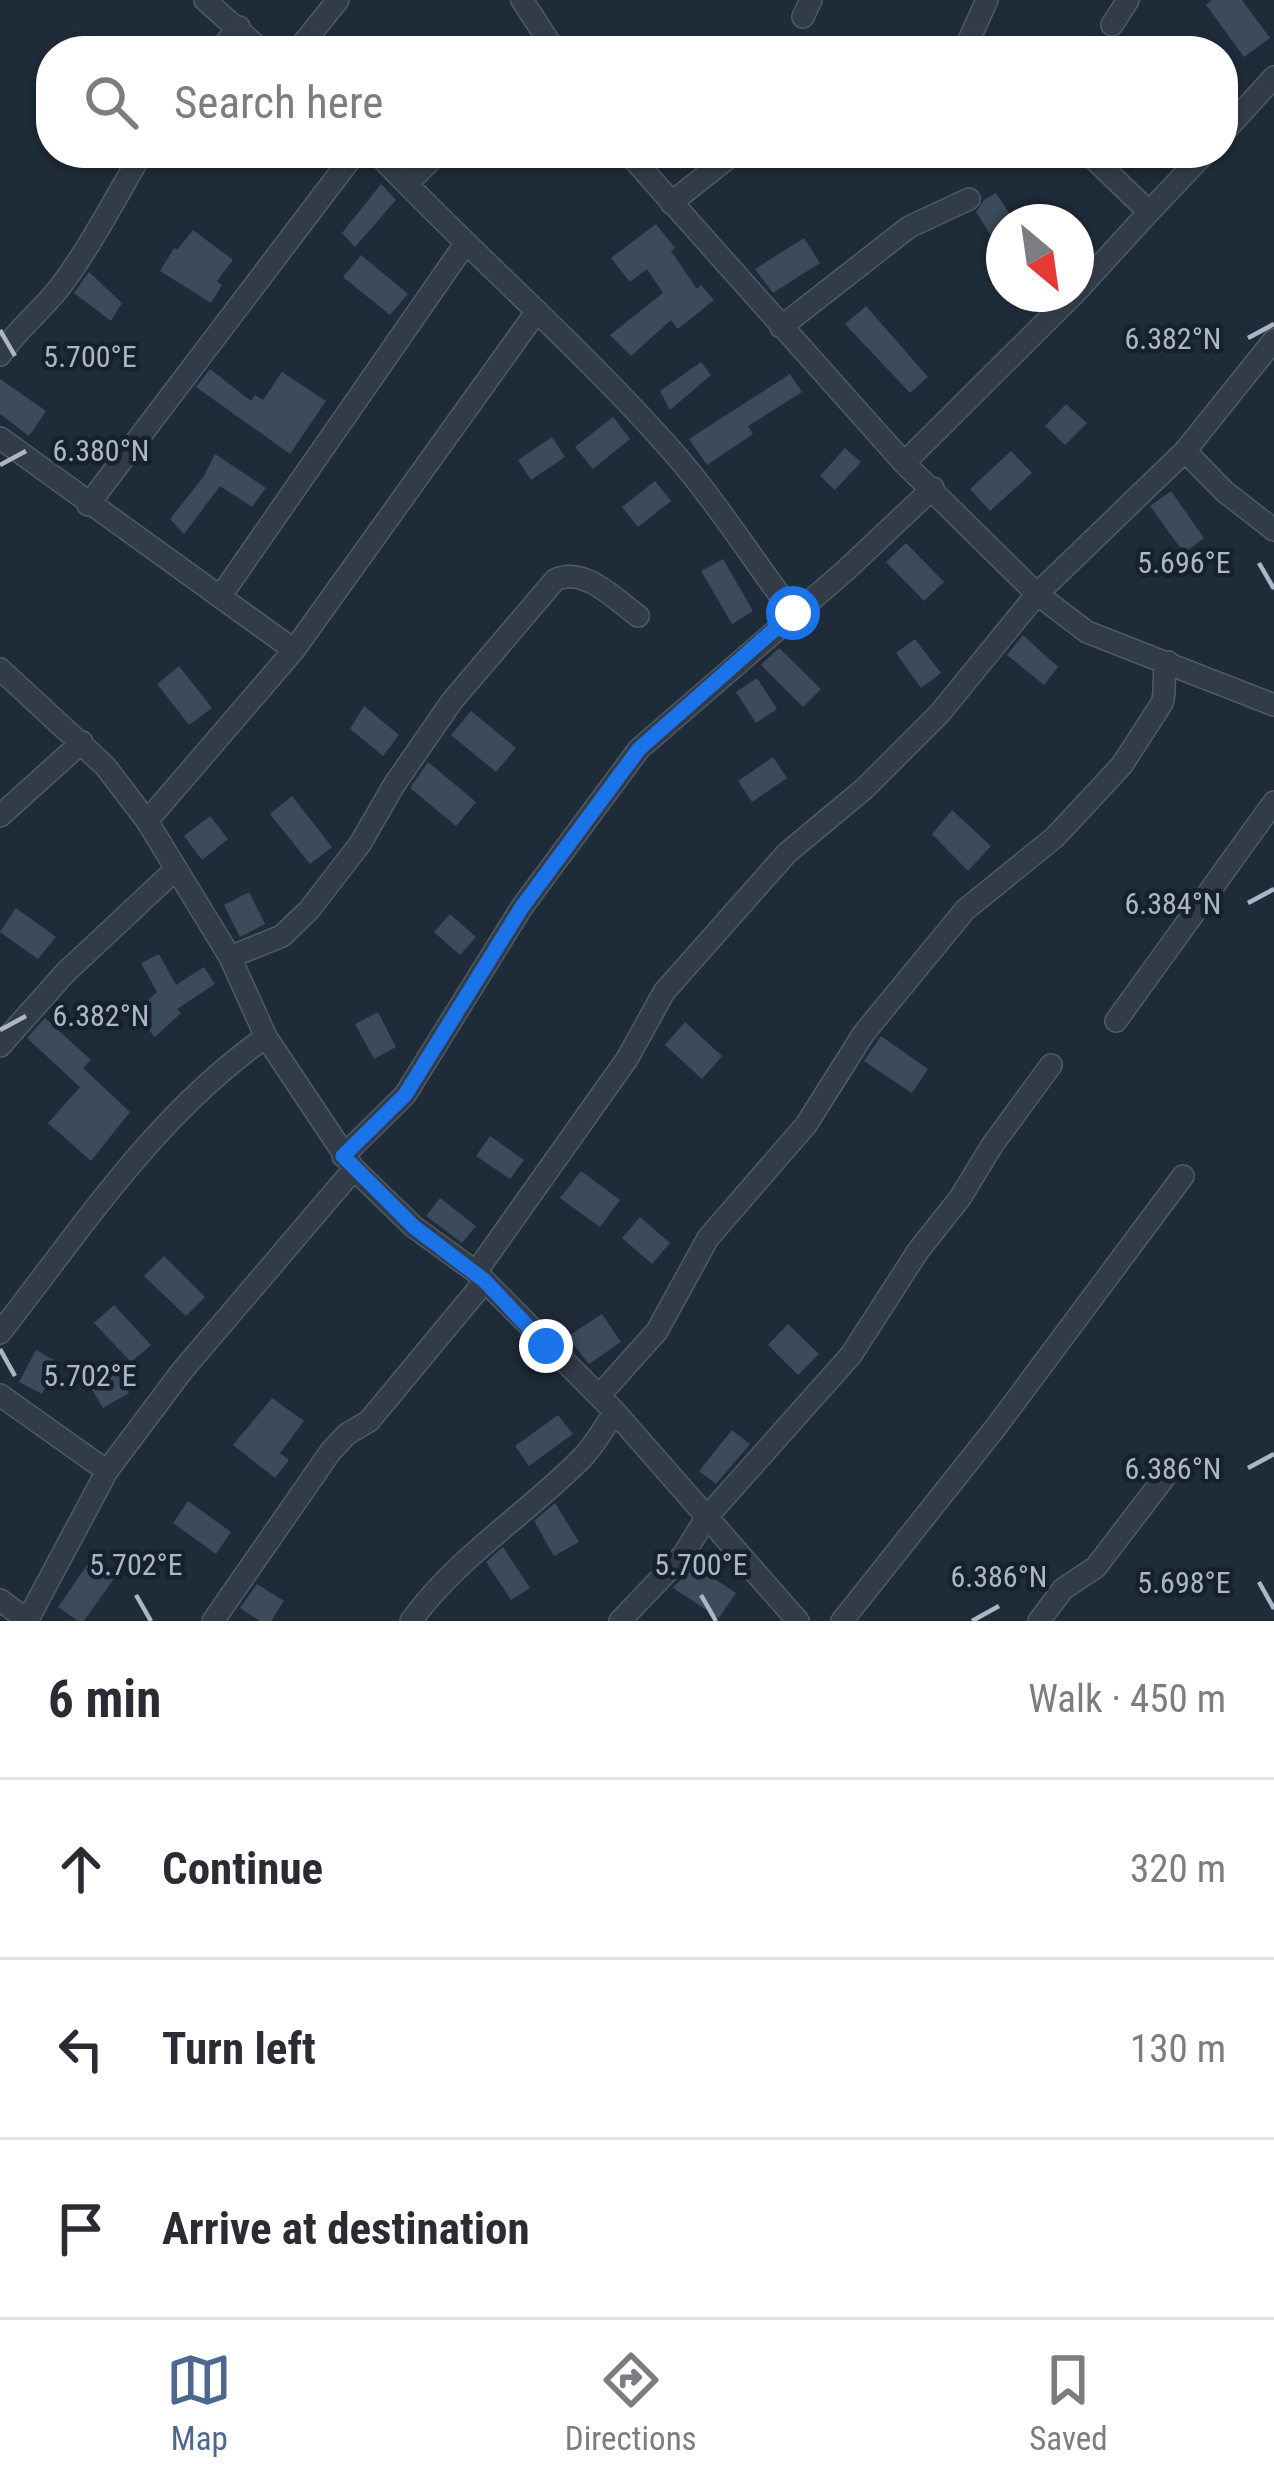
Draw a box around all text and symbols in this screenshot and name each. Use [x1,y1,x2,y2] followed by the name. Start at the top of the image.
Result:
[36,36,1238,168] search box
[78,69,144,135] icon: search
[174,76,383,129] text: Search here
[986,204,1094,312] north arrow
[1125,321,1221,356] text: 6.382°N
[43,339,137,374] text: 5.700°E
[53,433,149,468] text: 6.380°N
[1137,545,1231,580] text: 5.696°E
[766,586,820,640] route start
[1125,886,1221,921] text: 6.384°N
[53,998,149,1033] text: 6.382°N
[519,1319,573,1373] route end
[43,1358,137,1393] text: 5.702°E
[1125,1451,1221,1486] text: 6.386°N
[89,1547,183,1582] text: 5.702°E
[654,1547,748,1582] text: 5.700°E
[951,1559,1047,1594] text: 6.386°N
[1137,1565,1231,1600] text: 5.698°E
[48,1670,161,1729] text: 6 min
[1028,1676,1226,1722] text: Walk · 450 m
[48,1836,114,1902] icon: ahead
[162,1842,323,1895] text: Continue
[1130,1846,1226,1892] text: 320 m
[48,2016,114,2082] icon: left
[162,2022,316,2075] text: Turn left
[1130,2026,1226,2072] text: 130 m
[48,2196,114,2262] icon: arrive
[162,2202,530,2255] text: Arrive at destination
[166,2347,232,2458] tab: Map
[565,2347,697,2458] tab: Directions
[1029,2347,1108,2458] tab: Saved

